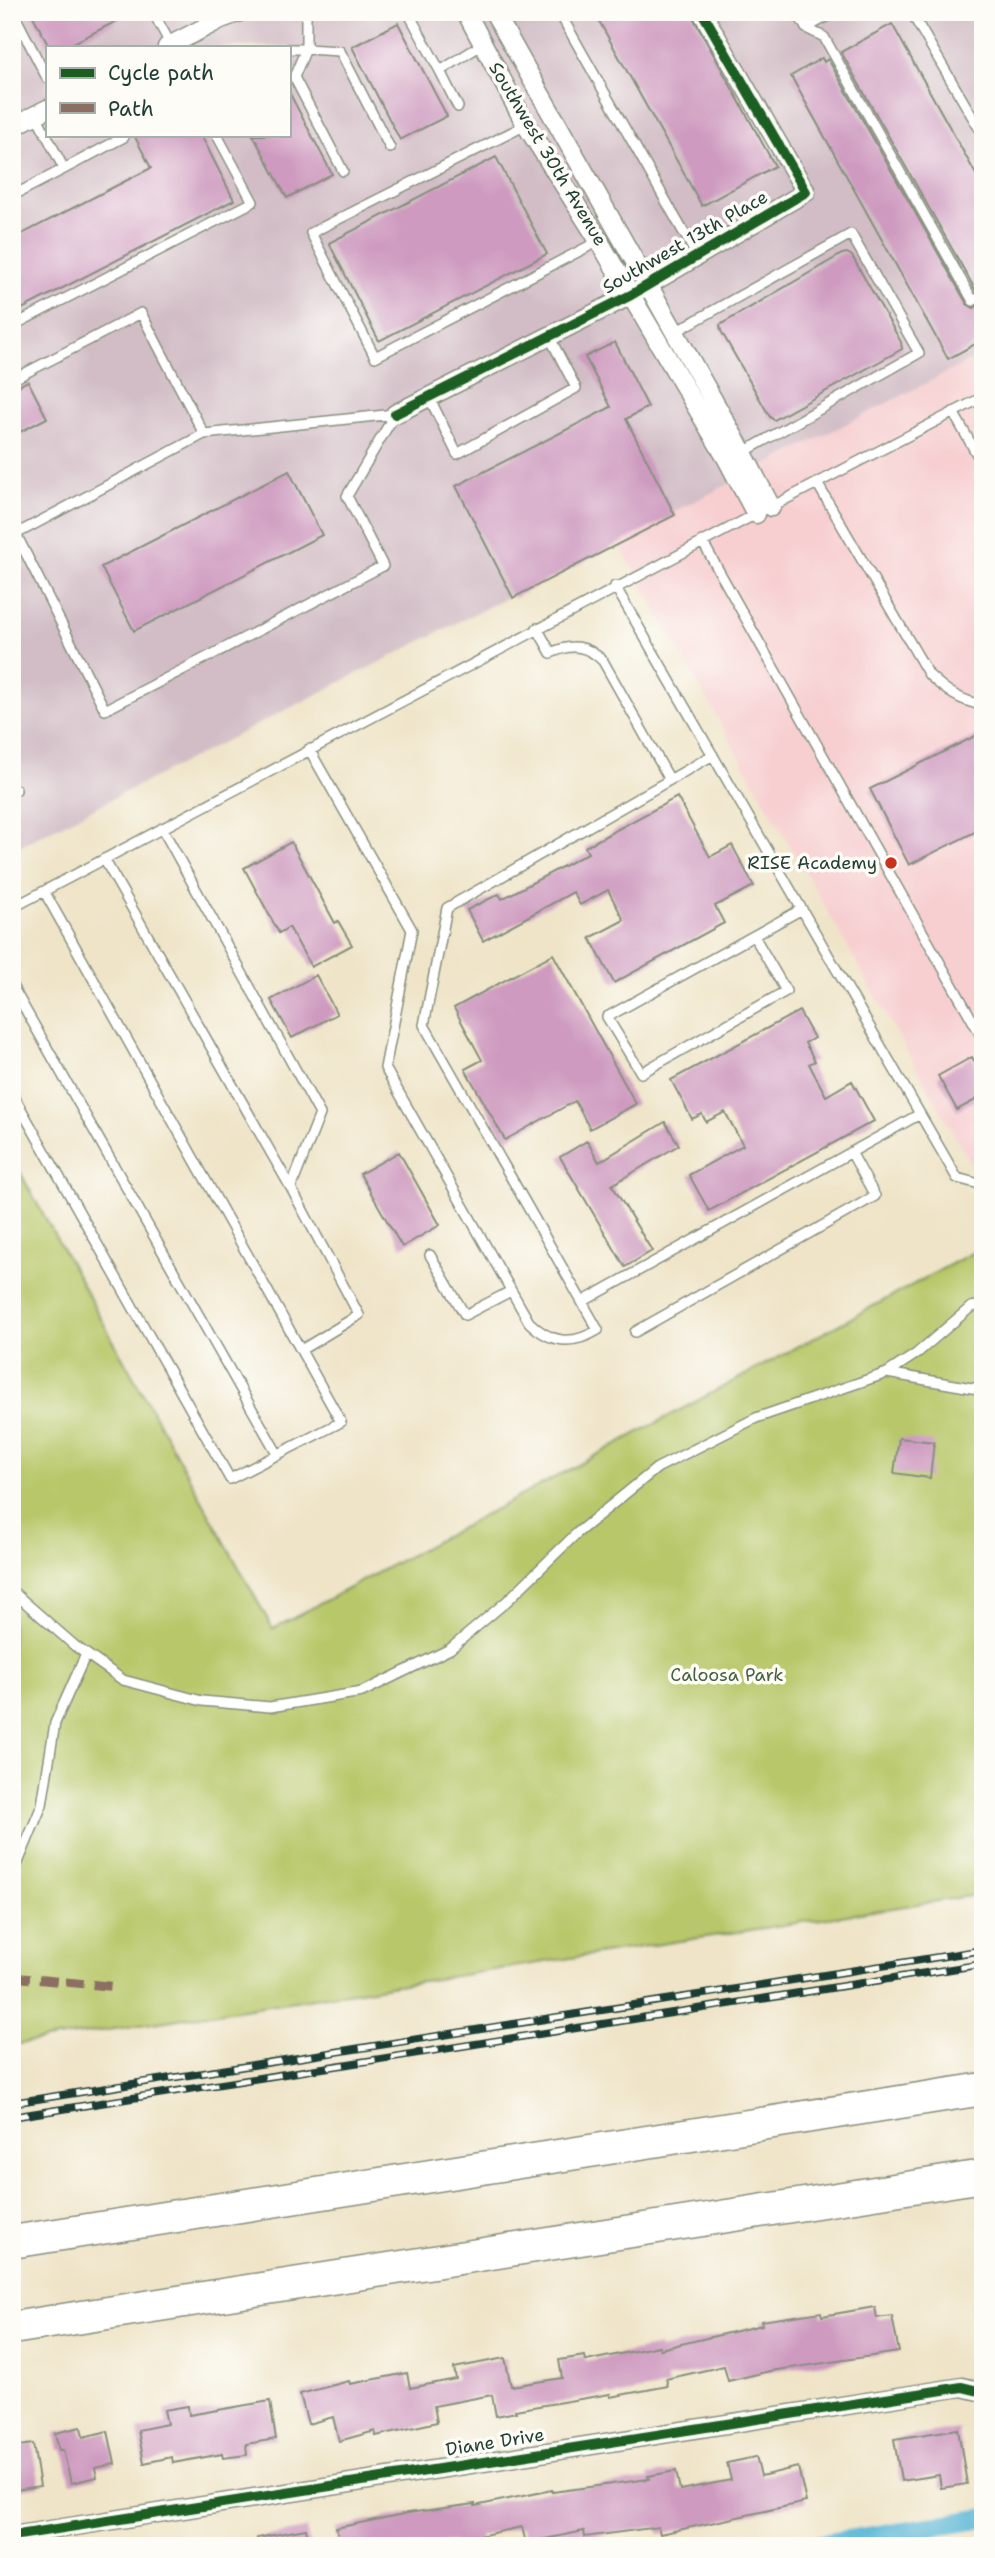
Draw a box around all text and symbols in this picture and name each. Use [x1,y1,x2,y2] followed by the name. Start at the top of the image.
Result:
[46,46,290,136] legend
[483,58,613,250] street label: Southwest 30th Avenue
[108,59,214,87] text: Cycle path
[108,95,154,123] text: Path
[598,185,772,299] street label: Southwest 13th Place
[747,851,877,875] place label: RISE Academy
[883,855,899,871] marker: RISE Academy
[670,1663,784,1687] park label: Caloosa Park
[444,2422,546,2462] street label: Diane Drive

